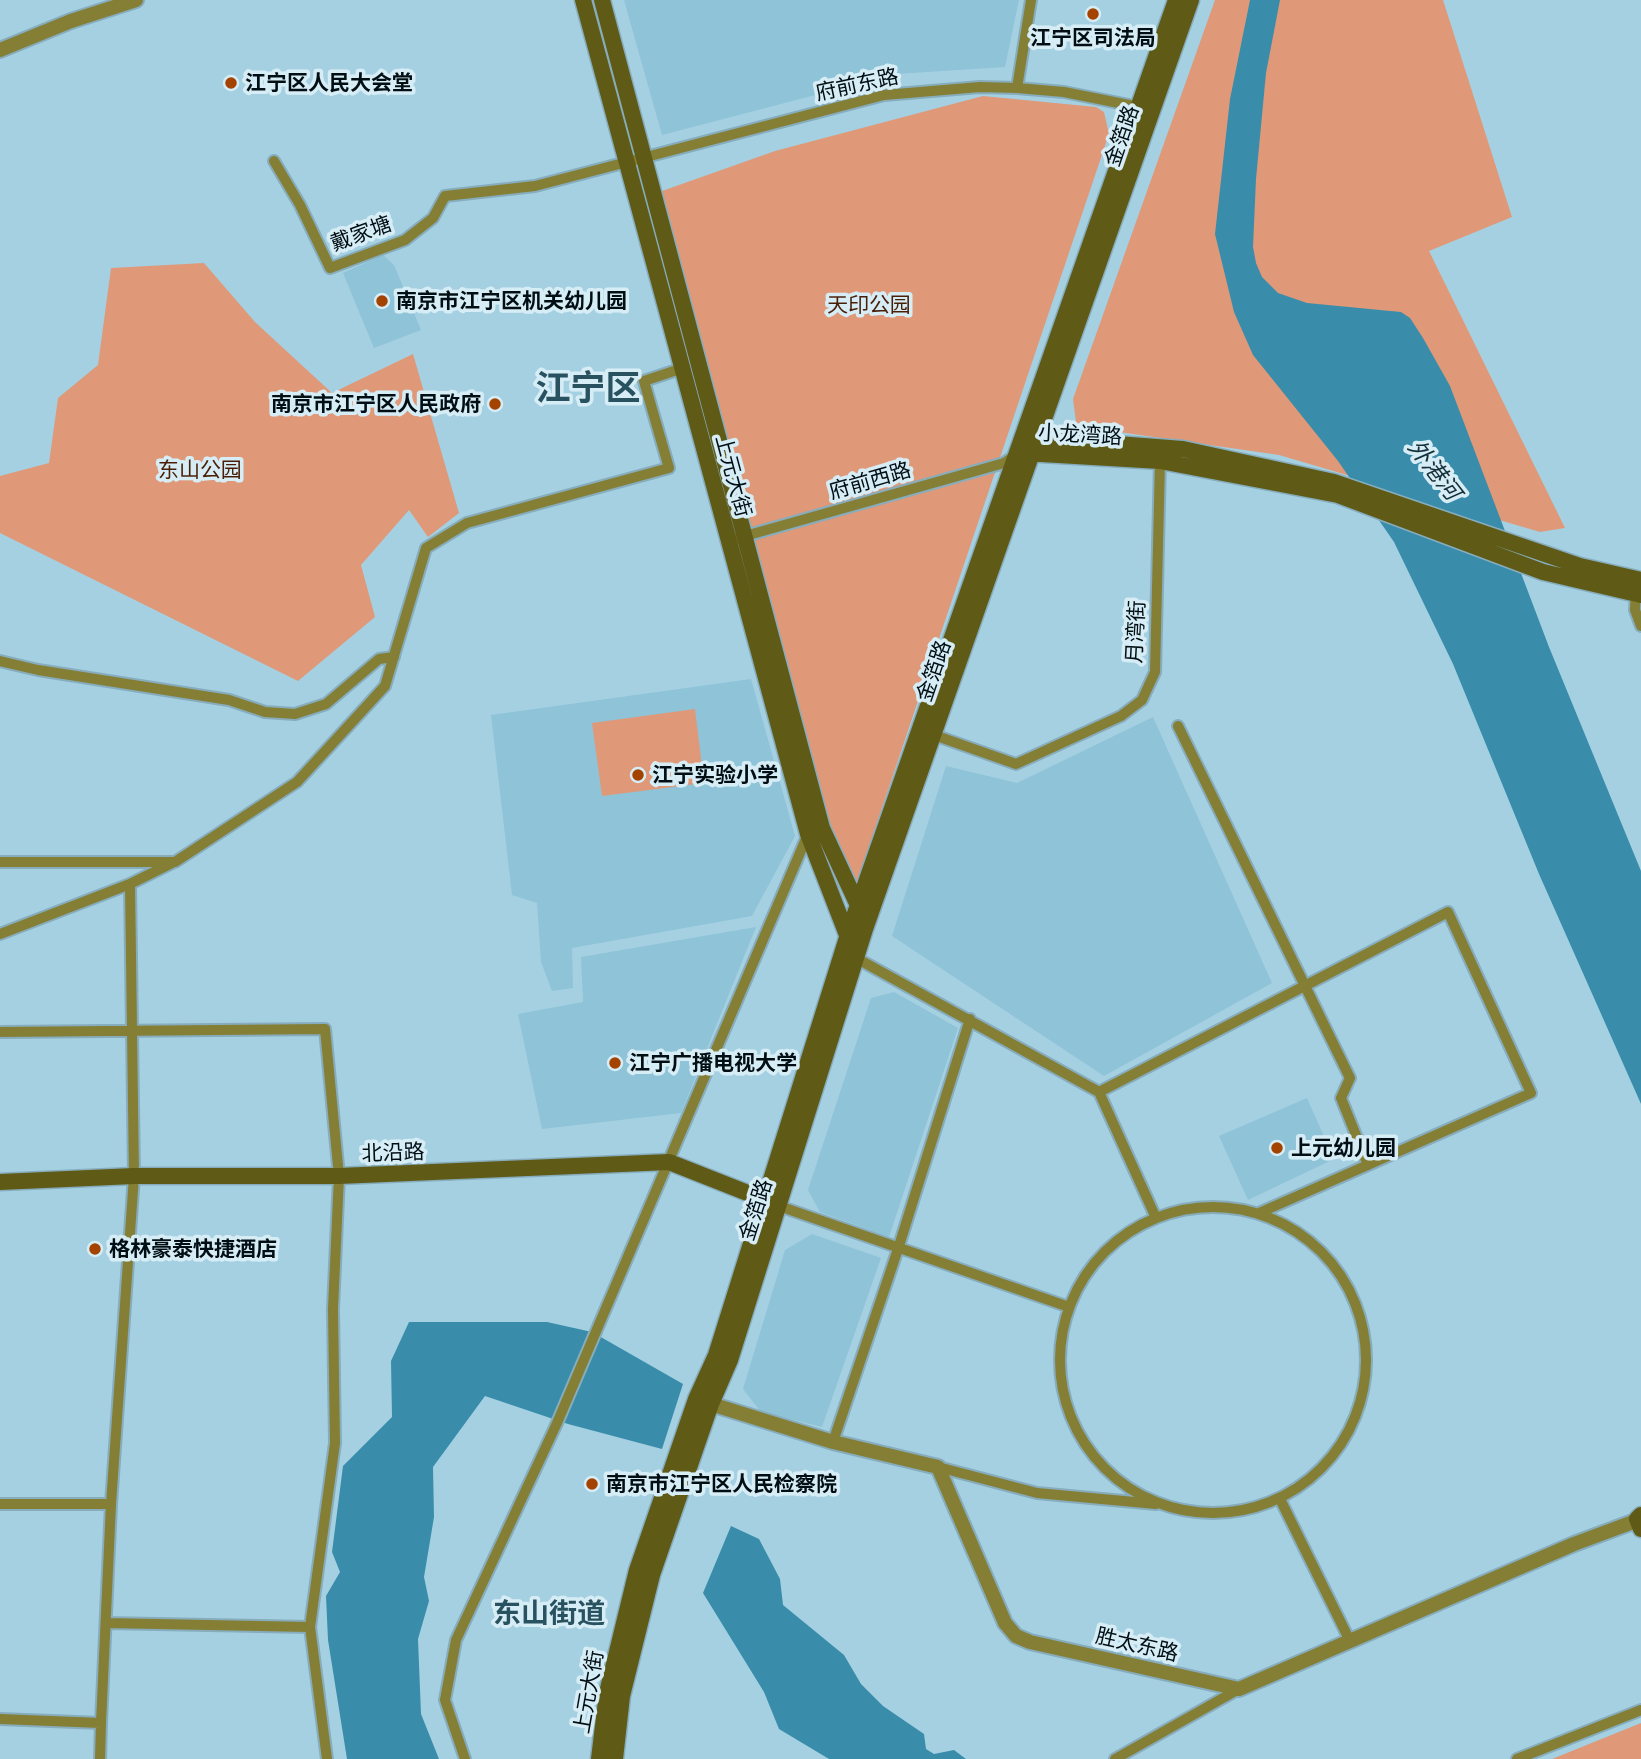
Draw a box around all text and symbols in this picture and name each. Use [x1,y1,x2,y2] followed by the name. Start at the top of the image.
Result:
[1085,6,1101,22] marker: 江宁区司法局
[1030,25,1156,51] place label: 江宁区司法局
[813,64,901,106] street label: 府前东路
[245,70,413,96] place label: 江宁区人民大会堂
[223,75,239,91] marker: 江宁区人民大会堂
[1100,102,1144,170] street label: 金箔路
[327,211,395,257] street label: 戴家塘
[396,288,627,314] place label: 南京市江宁区机关幼儿园
[827,292,911,318] park label: 天印公园
[374,293,390,309] marker: 南京市江宁区机关幼儿园
[536,368,640,410] district label: 江宁区
[271,391,481,417] place label: 南京市江宁区人民政府
[487,396,503,412] marker: 南京市江宁区人民政府
[1037,420,1123,450] street label: 小龙湾路
[710,432,756,520] street label: 上元大街
[1402,434,1466,506] water label: 外港河
[158,457,242,483] park label: 东山公园
[826,457,914,505] street label: 府前西路
[1122,600,1150,664] street label: 月湾街
[912,637,956,705] street label: 金箔路
[652,762,778,788] place label: 江宁实验小学
[630,767,646,783] marker: 江宁实验小学
[629,1050,797,1076] place label: 江宁广播电视大学
[607,1055,623,1071] marker: 江宁广播电视大学
[1291,1135,1396,1161] place label: 上元幼儿园
[361,1139,425,1167] street label: 北沿路
[1269,1140,1285,1156] marker: 上元幼儿园
[734,1176,778,1244] street label: 金箔路
[109,1236,277,1262] place label: 格林豪泰快捷酒店
[87,1241,103,1257] marker: 格林豪泰快捷酒店
[606,1471,837,1497] place label: 南京市江宁区人民检察院
[584,1476,600,1492] marker: 南京市江宁区人民检察院
[493,1597,605,1631] district label: 东山街道
[1093,1623,1181,1667] street label: 胜太东路
[569,1648,609,1736] street label: 上元大街

